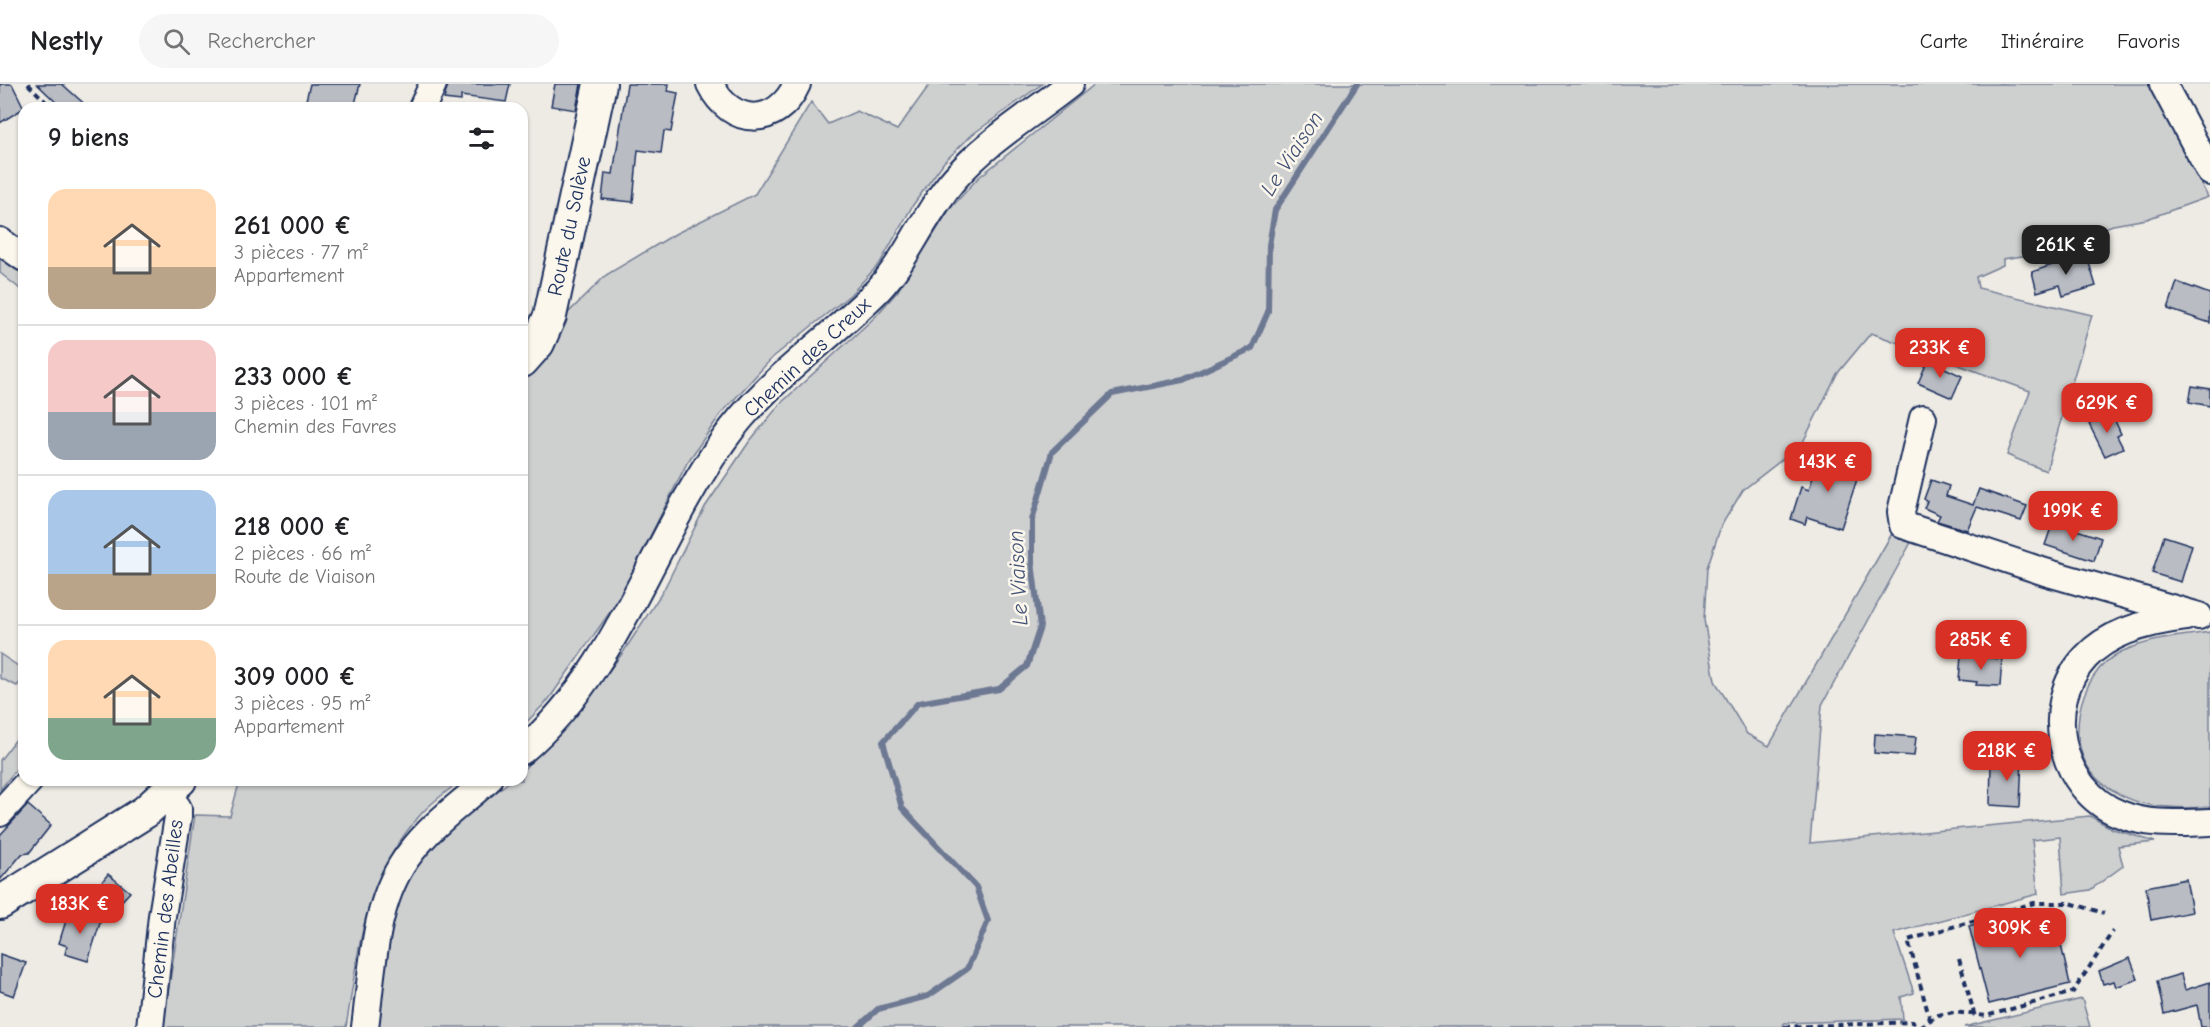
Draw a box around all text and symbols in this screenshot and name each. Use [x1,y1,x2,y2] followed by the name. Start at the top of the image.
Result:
[139,14,559,68] search box
[30,25,103,57] text: Nestly
[160,25,193,58] icon: search
[208,28,315,54] text: Rechercher
[1920,29,1968,53] text: Carte
[2001,29,2084,53] text: Itinéraire
[2117,29,2180,53] text: Favoris
[1255,107,1329,201] water label: Le Viaison
[465,122,498,155] icon: filters
[48,123,129,153] text: 9 biens
[542,154,596,298] street label: Route du Salève
[234,211,352,241] text: 261 000 €
[96,213,168,285] icon: home
[2017,225,2115,276] pin: 261K €
[2036,233,2096,256] text: 261K €
[234,241,368,264] text: 3 pièces · 77 m²
[234,264,344,287] text: Appartement
[739,292,876,422] street label: Chemin des Creux
[1891,328,1989,379] pin: 233K €
[1909,336,1971,359] text: 233K €
[234,362,354,392] text: 233 000 €
[96,364,168,436] icon: home
[2058,383,2156,434] pin: 629K €
[2075,391,2139,414] text: 629K €
[234,392,377,415] text: 3 pièces · 101 m²
[234,415,396,438] text: Chemin des Favres
[1779,442,1877,493] pin: 143K €
[1798,450,1858,473] text: 143K €
[2024,491,2122,542] pin: 199K €
[2043,499,2103,522] text: 199K €
[234,512,352,542] text: 218 000 €
[96,514,168,586] icon: home
[1003,530,1033,626] water label: Le Viaison
[234,542,371,565] text: 2 pièces · 66 m²
[234,565,376,588] text: Route de Viaison
[1932,620,2030,671] pin: 285K €
[1950,628,2012,651] text: 285K €
[234,662,356,692] text: 309 000 €
[96,664,168,736] icon: home
[234,692,371,715] text: 3 pièces · 95 m²
[234,715,344,738] text: Appartement
[1958,731,2056,782] pin: 218K €
[1977,739,2037,762] text: 218K €
[142,818,188,1000] street label: Chemin des Abeilles
[31,884,129,935] pin: 183K €
[50,892,110,915] text: 183K €
[1971,908,2069,959] pin: 309K €
[1988,916,2052,939] text: 309K €

